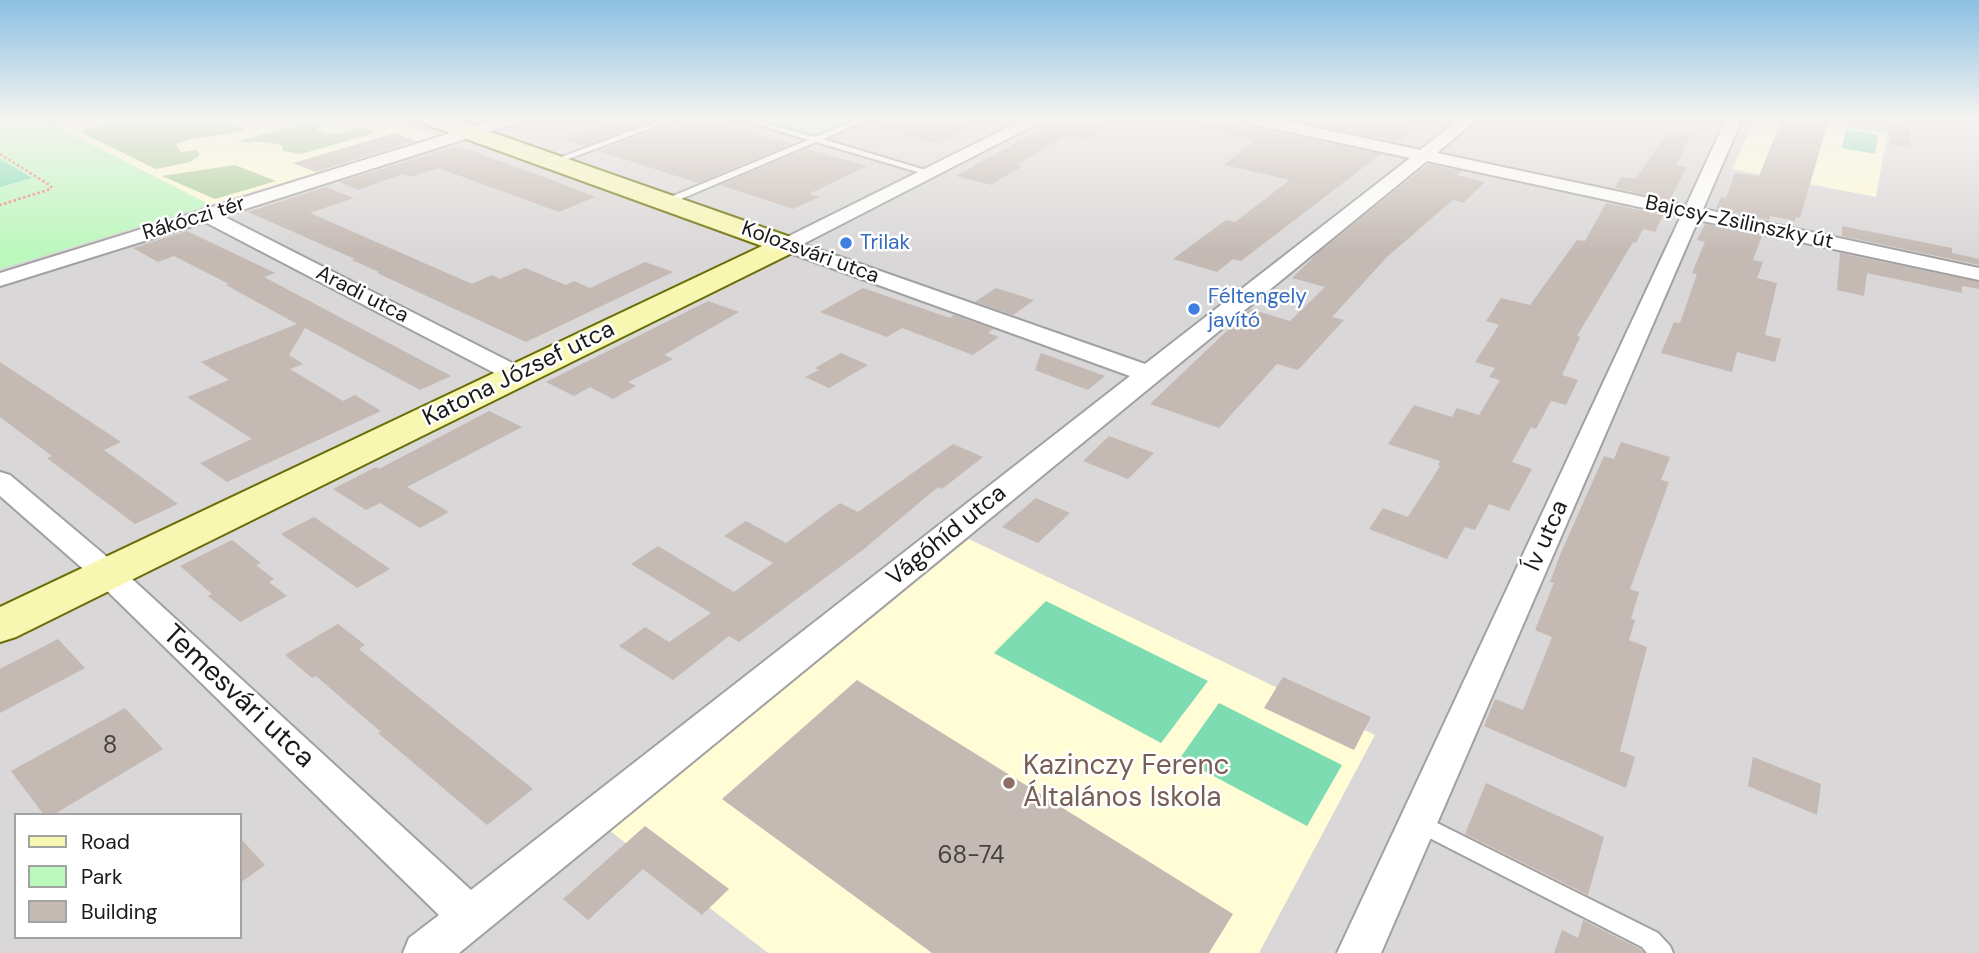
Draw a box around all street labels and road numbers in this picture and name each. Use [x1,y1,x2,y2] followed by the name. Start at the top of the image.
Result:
[140,191,248,247] street label: Rákóczi tér
[1643,191,1835,255] street label: Bajcsy-Zsilinszky út
[738,216,882,290] street label: Kolozsvári utca
[312,261,412,329] street label: Aradi utca
[418,315,620,433] street label: Katona József utca
[882,479,1012,593] street label: Vágóhíd utca
[1519,496,1575,576] street label: Ív utca
[155,618,321,776] street label: Temesvári utca

